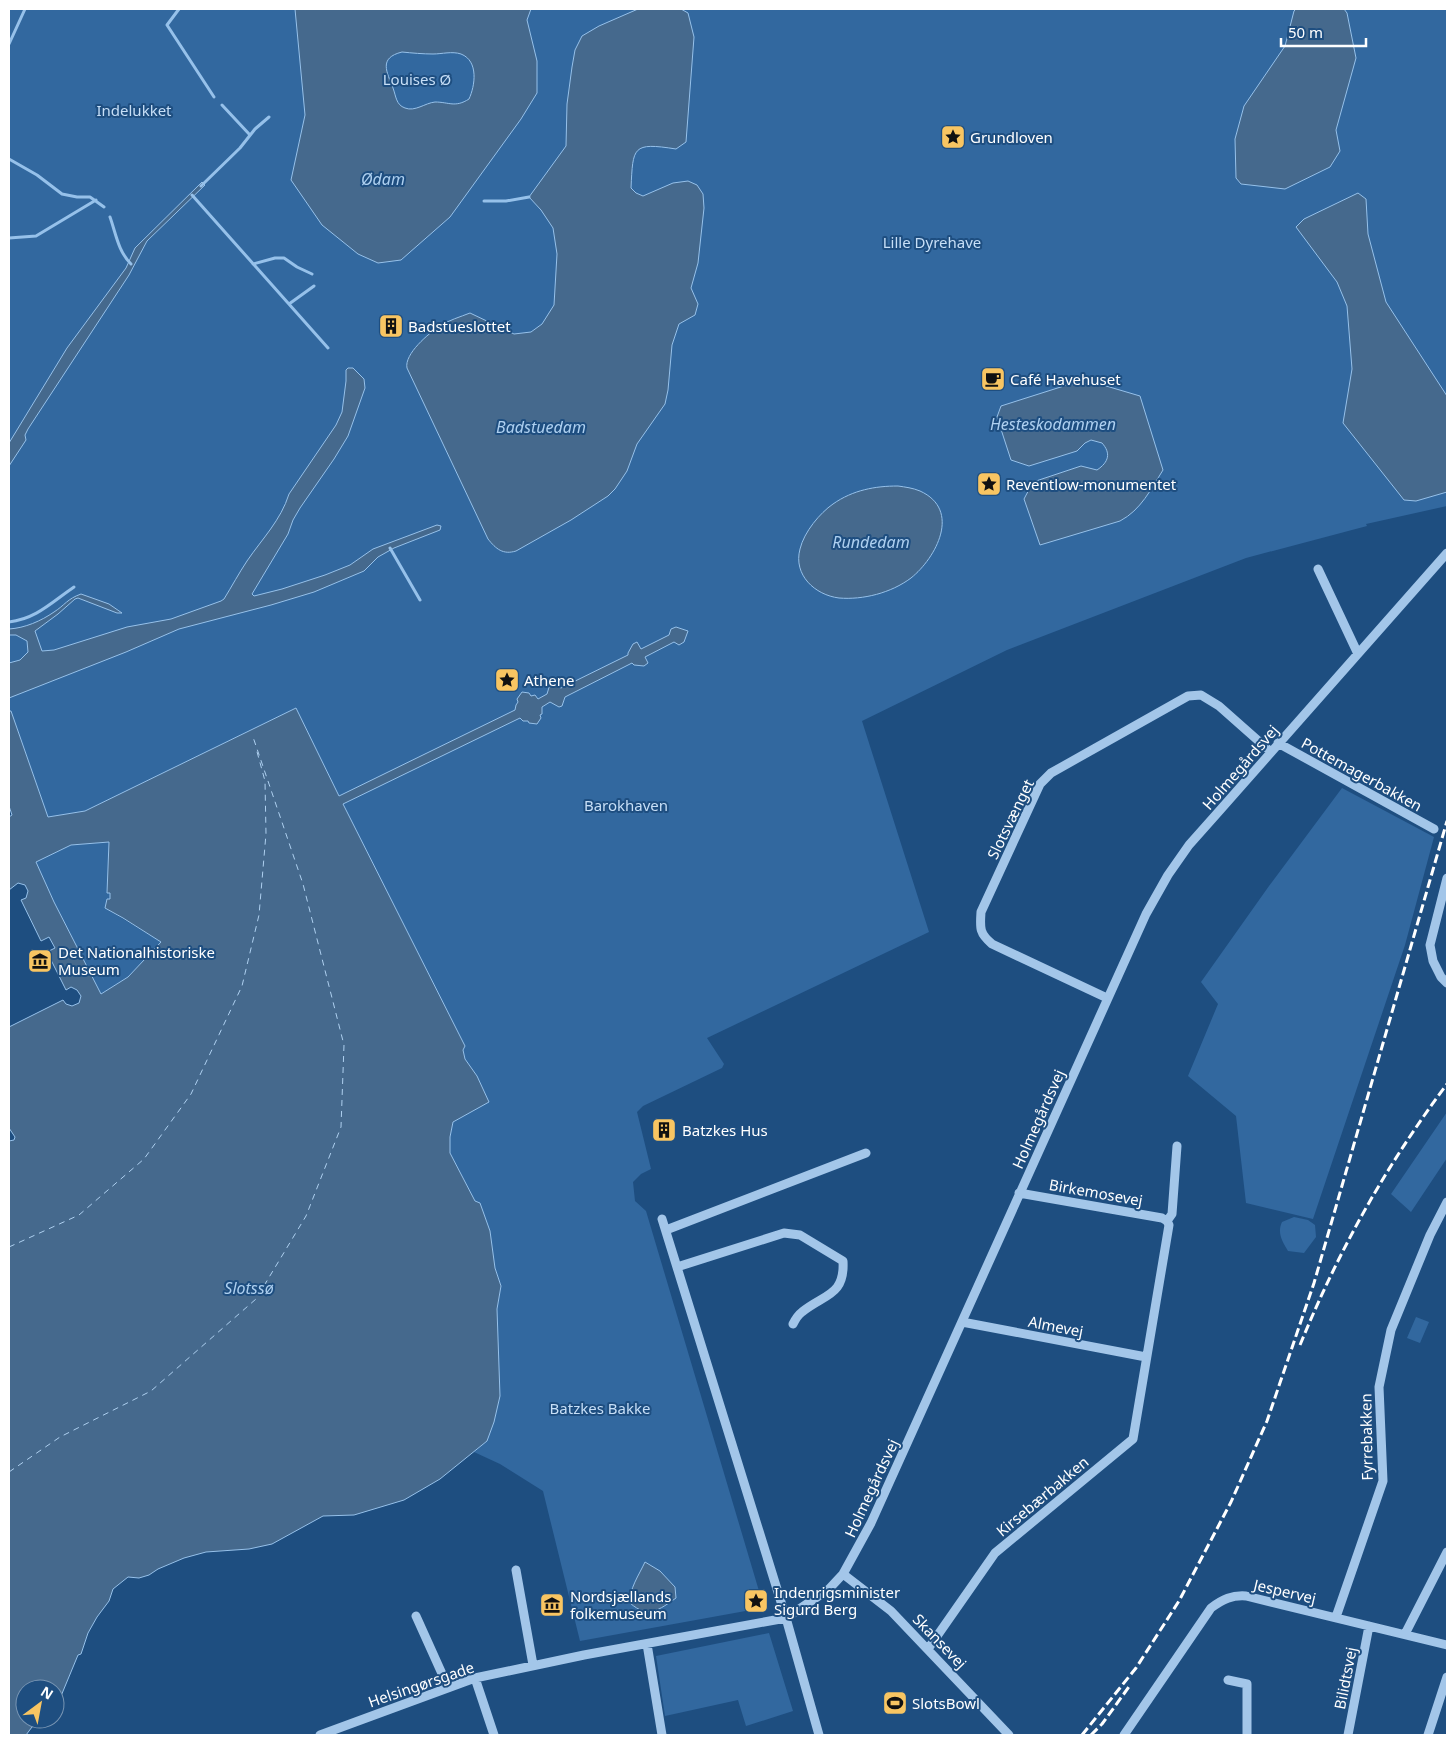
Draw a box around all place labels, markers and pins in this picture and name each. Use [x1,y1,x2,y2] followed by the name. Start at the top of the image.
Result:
[940,124,966,150] place icon: Grundloven
[970,127,1053,147] place label: Grundloven
[378,313,404,339] building icon: Badstueslottet
[408,316,511,336] place label: Badstueslottet
[980,366,1006,392] cafe icon: Café Havehuset
[1010,369,1121,389] place label: Café Havehuset
[976,471,1002,497] place icon: Reventlow-monumentet
[1006,474,1177,494] place label: Reventlow-monumentet
[494,667,520,693] place icon: Athene
[524,670,574,690] place label: Athene
[58,942,215,979] place label: Det Nationalhistoriske Museum
[27,948,53,974] museum icon: Det Nationalhistoriske Museum
[651,1117,677,1143] building icon: Batzkes Hus
[682,1120,768,1140] place label: Batzkes Hus
[774,1582,900,1619] place label: Indenrigsminister Sigurd Berg
[570,1586,671,1623] place label: Nordsjællands folkemuseum
[743,1588,769,1614] place icon: Indenrigsminister Sigurd Berg
[539,1592,565,1618] museum icon: Nordsjællands folkemuseum
[882,1690,908,1716] sports icon: SlotsBowl
[912,1693,980,1713] place label: SlotsBowl

